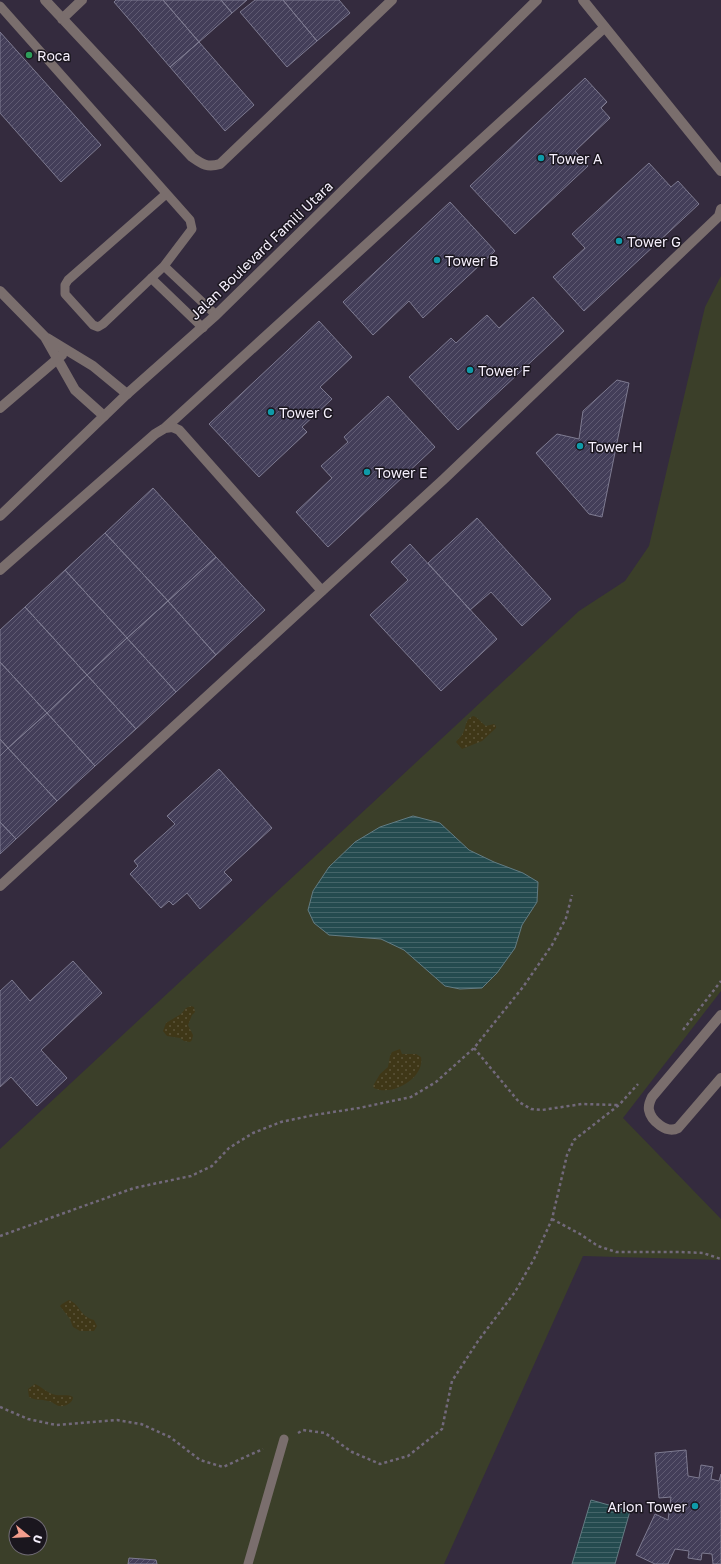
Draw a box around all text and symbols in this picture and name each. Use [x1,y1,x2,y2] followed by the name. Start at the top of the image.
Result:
[37,47,70,64] place label: Roca
[24,50,34,60] marker: Roca
[549,150,603,167] place label: Tower A
[536,153,546,163] marker: Tower A
[186,177,336,323] street label: Jalan Boulevard Famili Utara
[627,233,681,250] place label: Tower G
[614,236,624,246] marker: Tower G
[445,252,498,269] place label: Tower B
[432,255,442,265] marker: Tower B
[478,362,530,379] place label: Tower F
[465,365,475,375] marker: Tower F
[279,404,332,421] place label: Tower C
[266,407,276,417] marker: Tower C
[588,438,643,455] place label: Tower H
[575,441,585,451] marker: Tower H
[375,464,428,481] place label: Tower E
[362,467,372,477] marker: Tower E
[607,1498,688,1515] place label: Arion Tower
[690,1501,700,1511] marker: Arion Tower
[8,1516,48,1556] north arrow
[31,1533,45,1545] text: U

